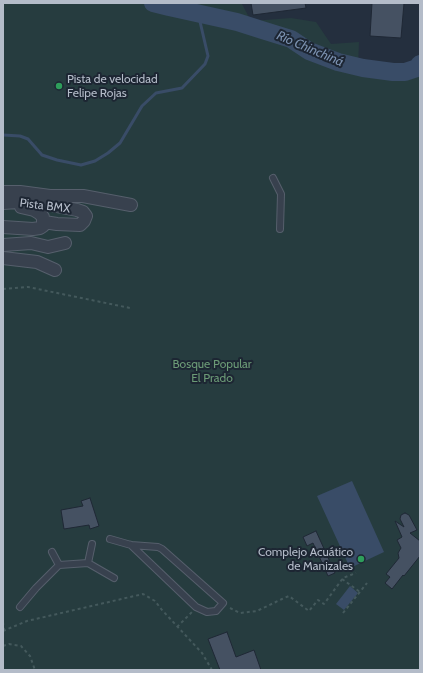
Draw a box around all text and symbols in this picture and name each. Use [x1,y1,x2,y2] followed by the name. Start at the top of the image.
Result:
[274,28,346,70] water label: Río Chinchiná
[67,72,158,100] place label: Pista de velocidad Felipe Rojas
[54,81,64,91] marker: Pista de velocidad Felipe Rojas
[19,196,71,216] street label: Pista BMX
[172,357,252,385] park label: Bosque Popular El Prado
[258,545,353,573] place label: Complejo Acuático de Manizales
[356,554,366,564] marker: Complejo Acuático de Manizales

